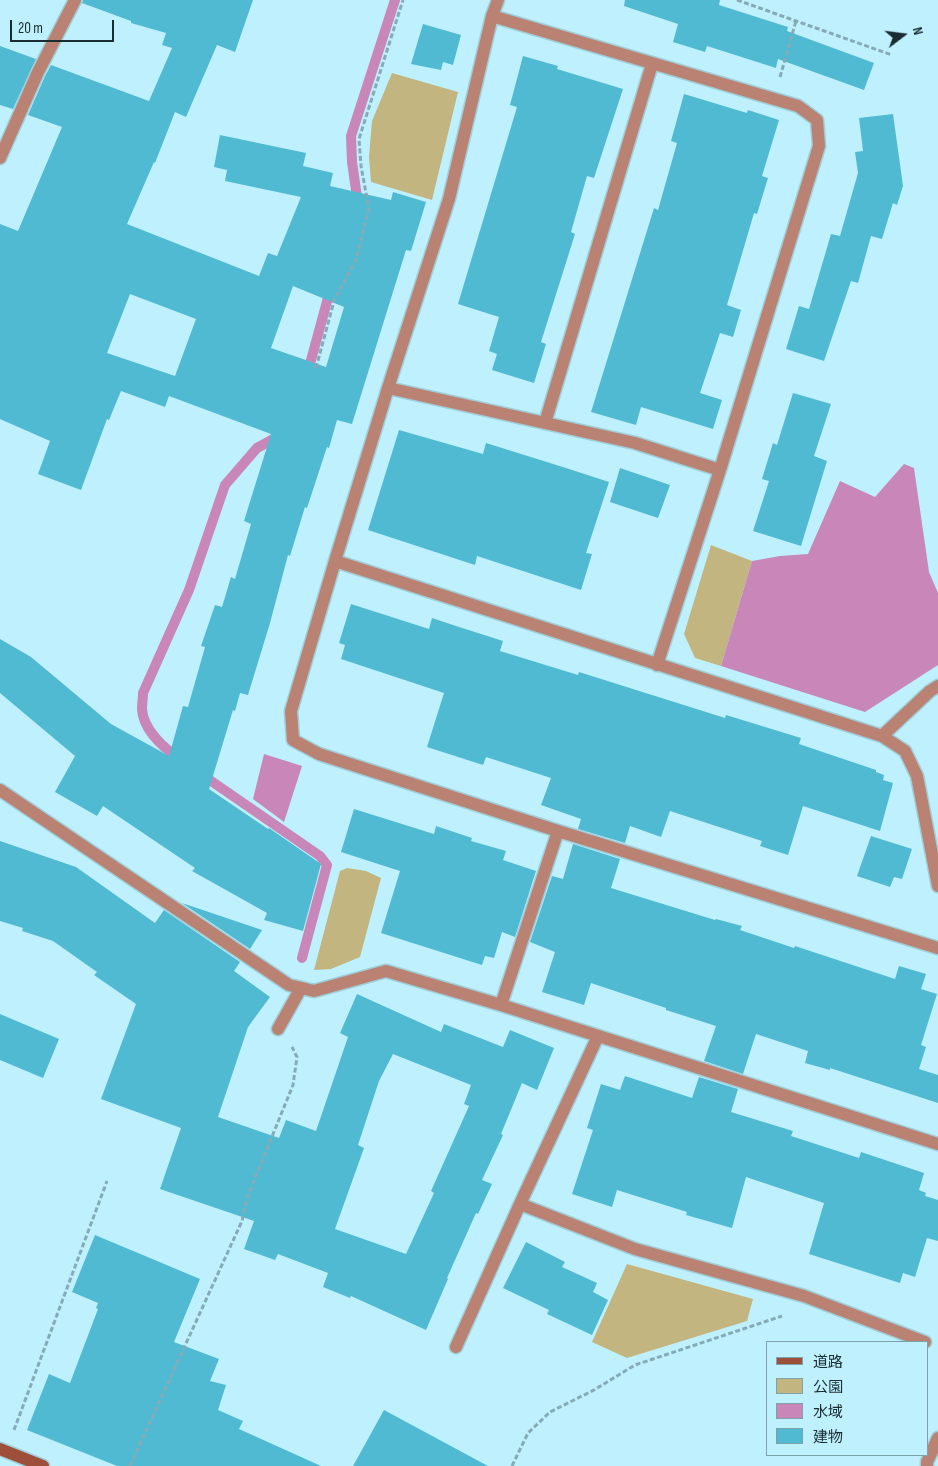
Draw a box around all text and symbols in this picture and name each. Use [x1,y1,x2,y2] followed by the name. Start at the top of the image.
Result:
[12,10,116,42] scale bar
[878,10,928,60] north arrow
[18,19,43,38] text: 20 m
[909,25,927,37] text: N
[766,1341,928,1456] legend
[813,1353,843,1372] text: 道路
[813,1378,843,1397] text: 公園
[813,1403,843,1422] text: 水域
[813,1428,843,1447] text: 建物

